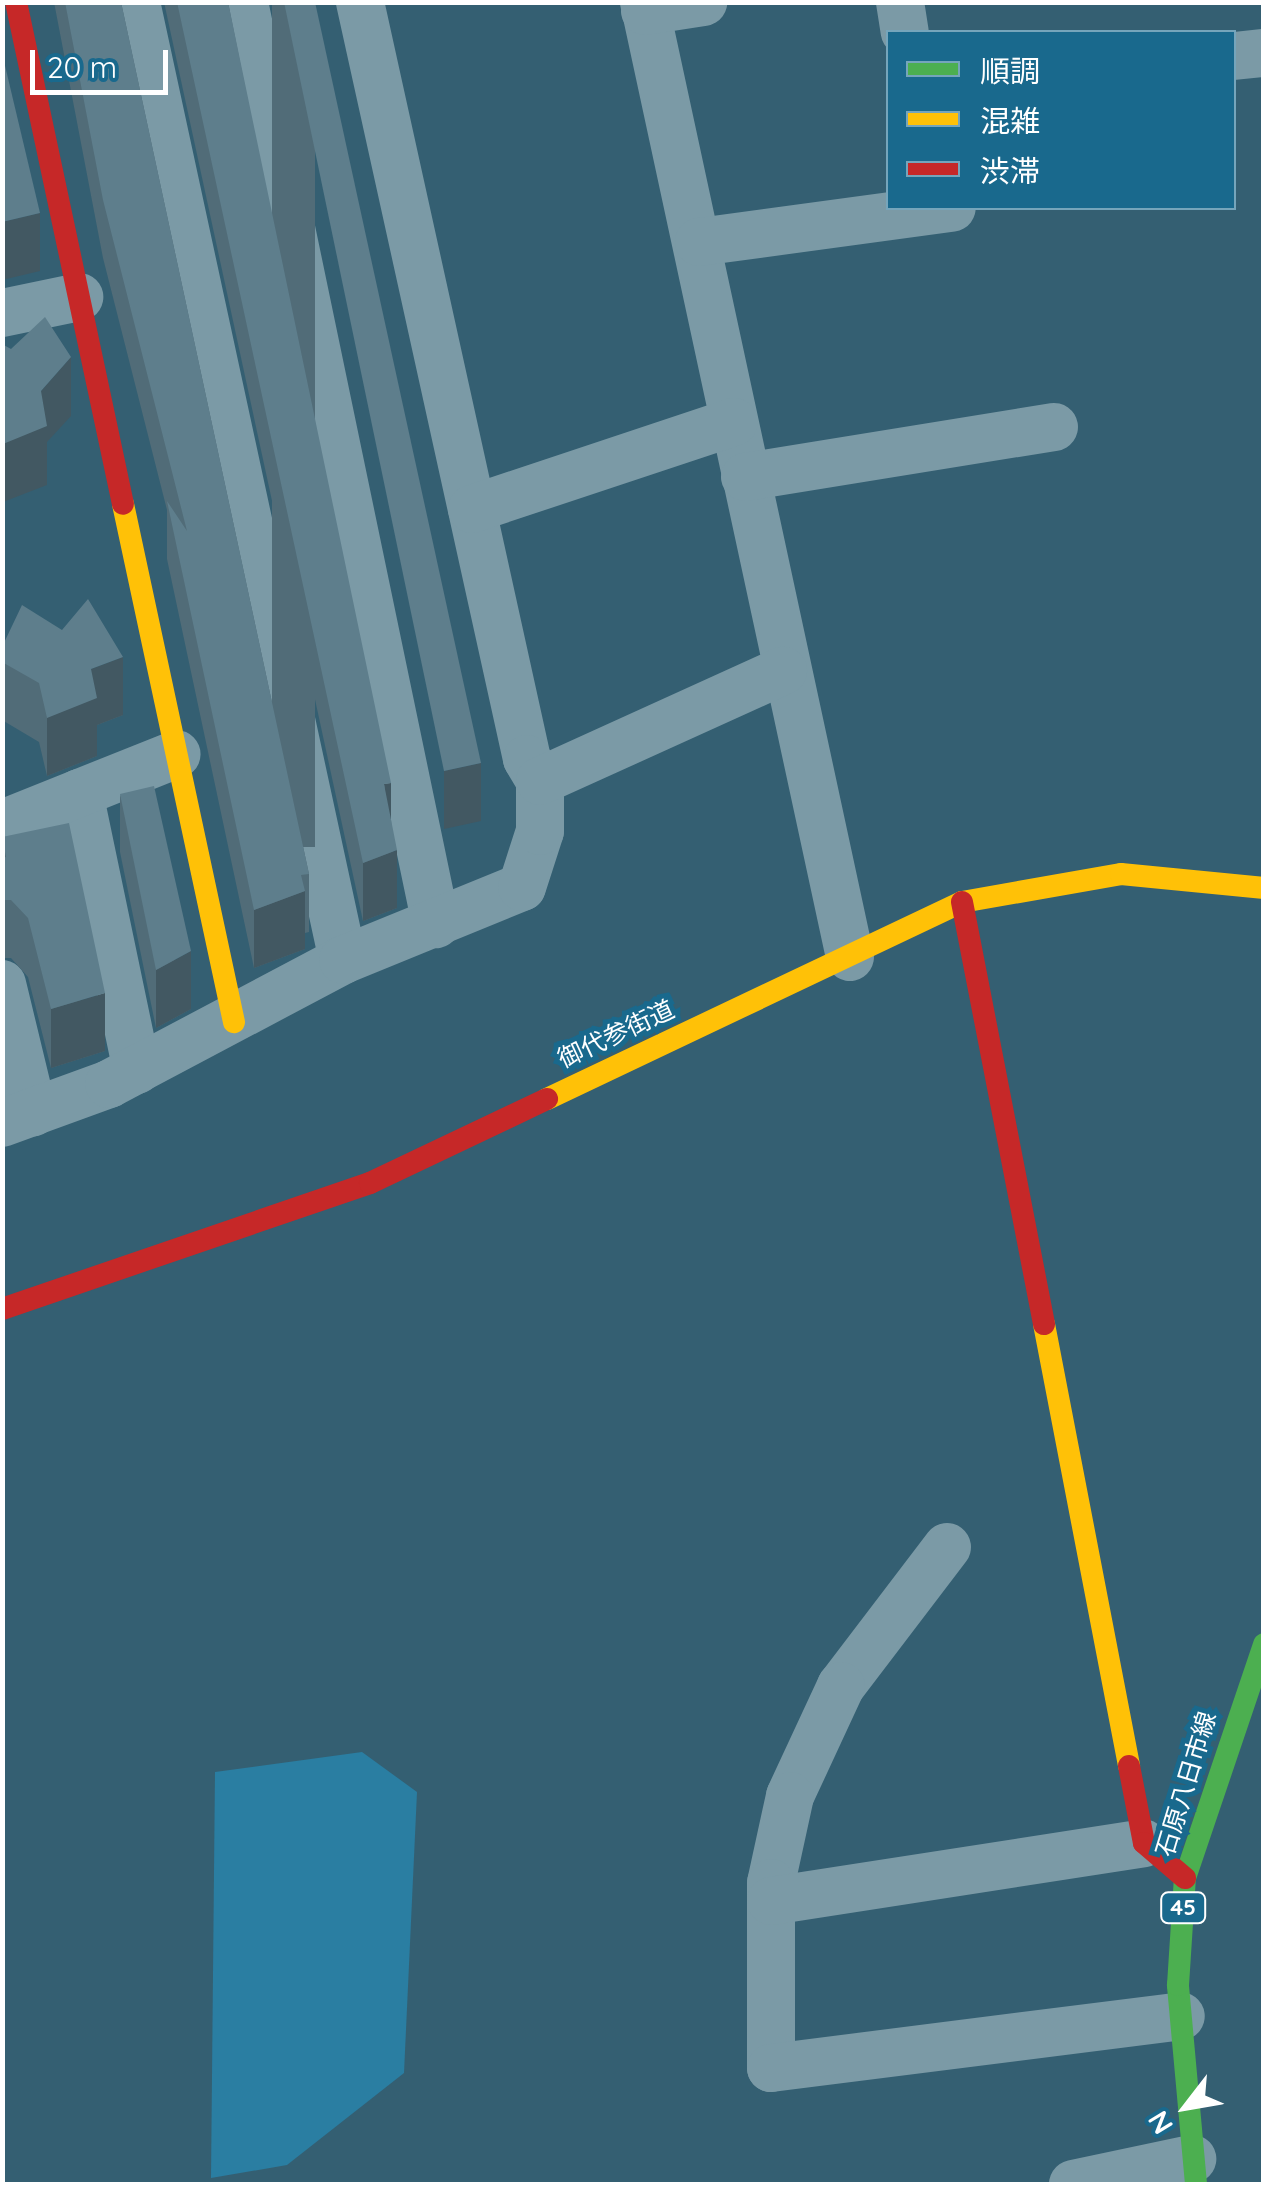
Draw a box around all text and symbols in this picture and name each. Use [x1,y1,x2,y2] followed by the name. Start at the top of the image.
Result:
[35,30,172,92] scale bar
[886,30,1236,210] legend
[47,48,117,86] text: 20 m
[980,52,1040,90] text: 順調
[980,102,1040,140] text: 混雑
[980,152,1040,190] text: 渋滞
[553,994,679,1074] street label: 御代参街道
[1150,1708,1222,1860] street label: 石原八日市線
[1158,1891,1208,1925] road number: 45
[1136,2057,1236,2157] north arrow
[1140,2105,1180,2141] text: N

